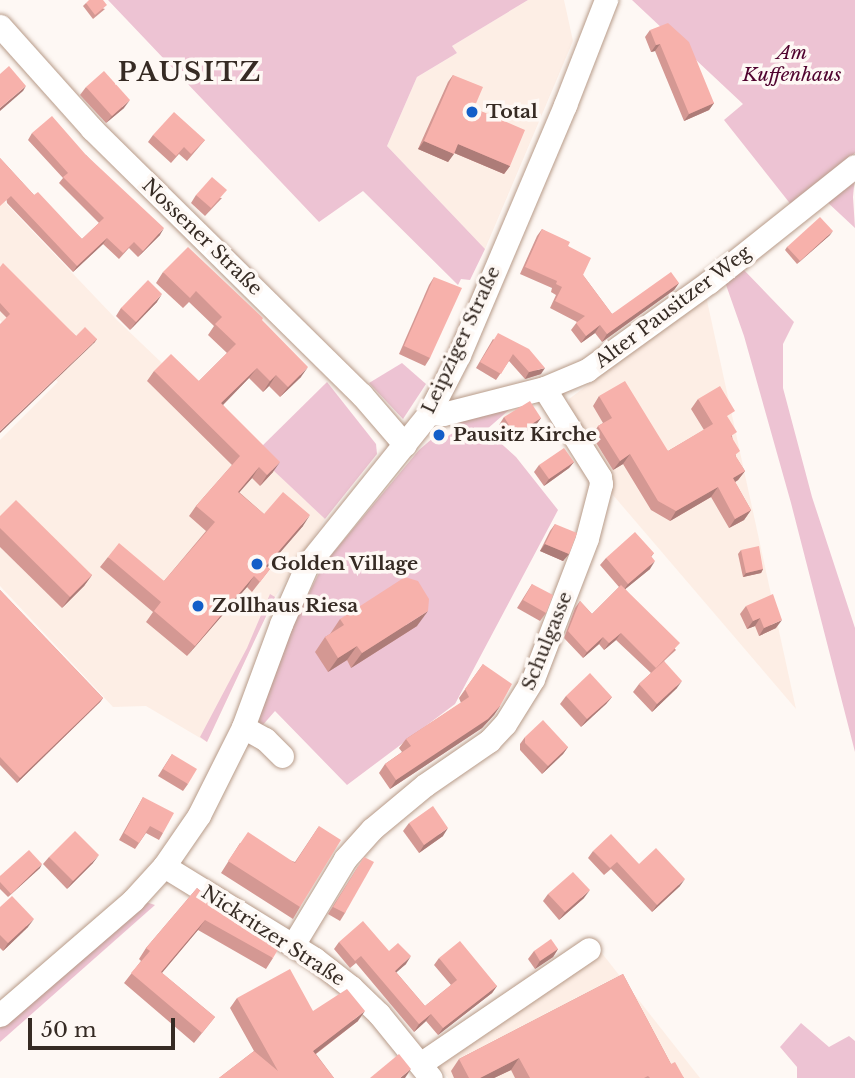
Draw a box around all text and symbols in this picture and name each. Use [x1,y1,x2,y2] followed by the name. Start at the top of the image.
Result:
[743,42,841,86] park label: Am Kuffenhaus
[119,57,261,89] district label: PAUSITZ
[486,101,538,123] place label: Total
[464,104,480,120] marker: Total
[137,174,267,300] street label: Nossener Straße
[590,240,756,374] street label: Alter Pausitzer Weg
[417,262,505,418] street label: Leipziger Straße
[453,424,597,446] place label: Pausitz Kirche
[431,427,447,443] marker: Pausitz Kirche
[271,553,419,575] place label: Golden Village
[249,556,265,572] marker: Golden Village
[517,588,577,694] street label: Schulgasse
[212,595,358,617] place label: Zollhaus Riesa
[190,598,206,614] marker: Zollhaus Riesa
[197,881,349,991] street label: Nickritzer Straße
[32,1004,178,1048] scale bar
[41,1017,96,1043] text: 50 m

